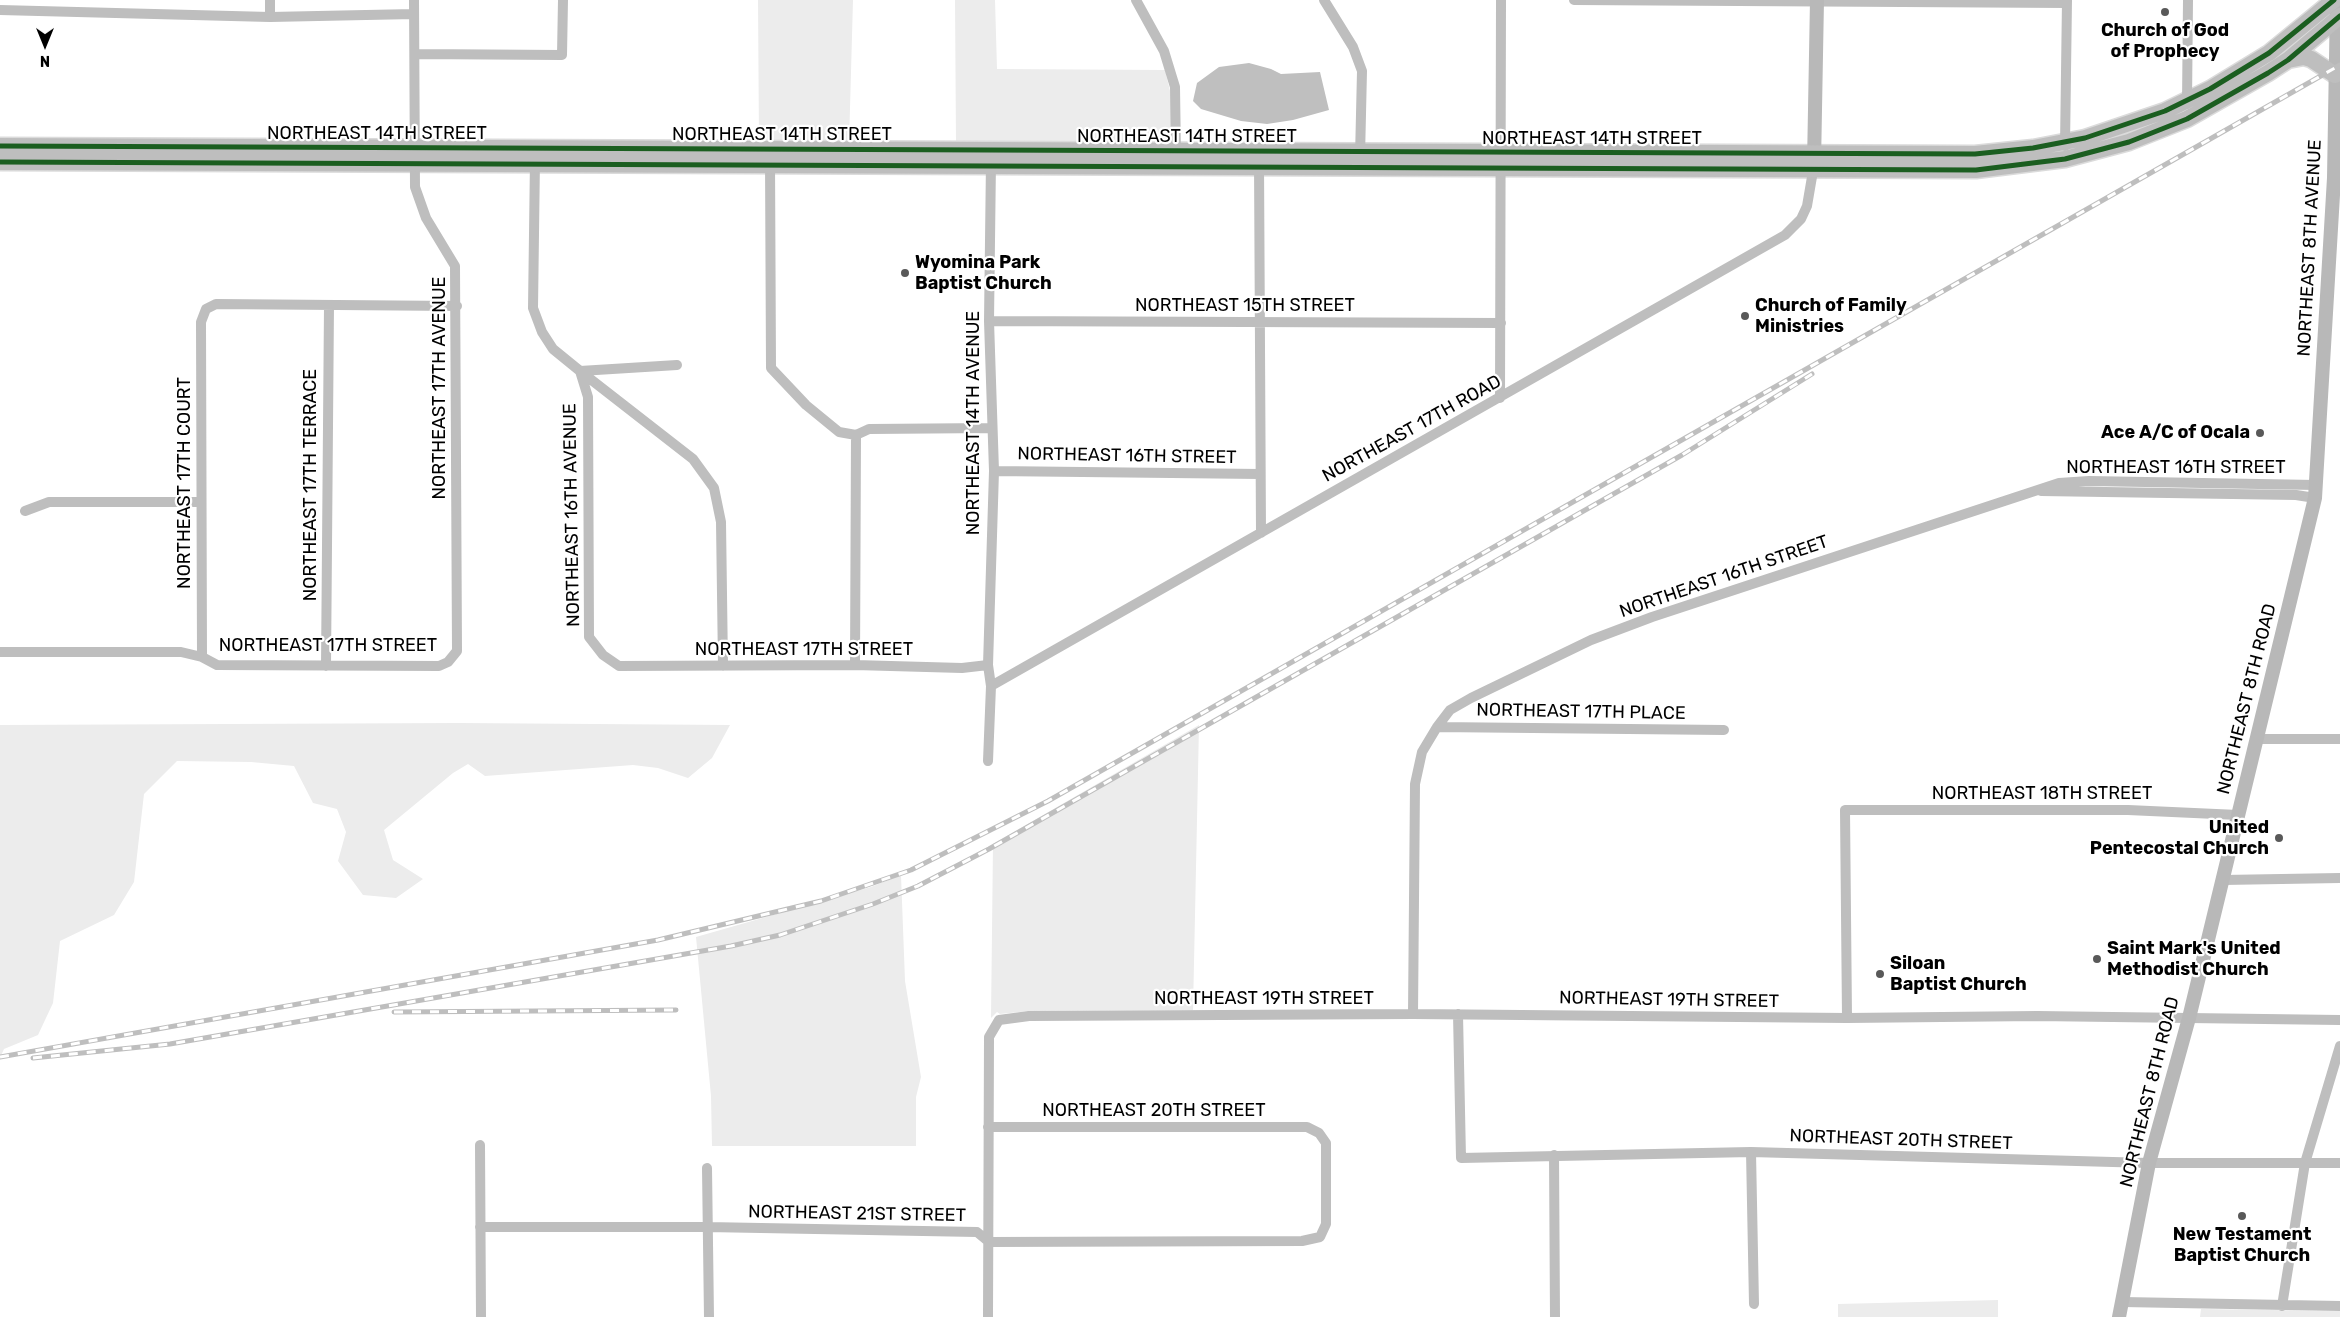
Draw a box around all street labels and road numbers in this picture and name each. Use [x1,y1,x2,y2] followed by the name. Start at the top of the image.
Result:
[267,123,487,145] street label: NORTHEAST 14TH STREET
[672,124,892,146] street label: NORTHEAST 14TH STREET
[1077,126,1297,148] street label: NORTHEAST 14TH STREET
[1482,128,1702,150] street label: NORTHEAST 14TH STREET
[2294,139,2326,357] street label: NORTHEAST 8TH AVENUE
[429,277,451,499] street label: NORTHEAST 17TH AVENUE
[1135,295,1355,317] street label: NORTHEAST 15TH STREET
[963,311,985,535] street label: NORTHEAST 14TH AVENUE
[300,369,322,601] street label: NORTHEAST 17TH TERRACE
[1319,371,1505,487] street label: NORTHEAST 17TH ROAD
[174,377,196,589] street label: NORTHEAST 17TH COURT
[559,403,585,627] street label: NORTHEAST 16TH AVENUE
[1017,443,1237,469] street label: NORTHEAST 16TH STREET
[2066,457,2286,479] street label: NORTHEAST 16TH STREET
[1617,531,1831,623] street label: NORTHEAST 16TH STREET
[2213,601,2281,797] street label: NORTHEAST 8TH ROAD
[219,635,437,657] street label: NORTHEAST 17TH STREET
[695,639,913,661] street label: NORTHEAST 17TH STREET
[1476,699,1686,725] street label: NORTHEAST 17TH PLACE
[1932,783,2152,805] street label: NORTHEAST 18TH STREET
[1559,987,1779,1013] street label: NORTHEAST 19TH STREET
[1154,988,1374,1010] street label: NORTHEAST 19TH STREET
[2116,994,2184,1190] street label: NORTHEAST 8TH ROAD
[1042,1100,1266,1122] street label: NORTHEAST 20TH STREET
[1789,1125,2013,1155] street label: NORTHEAST 20TH STREET
[748,1201,966,1227] street label: NORTHEAST 21ST STREET

